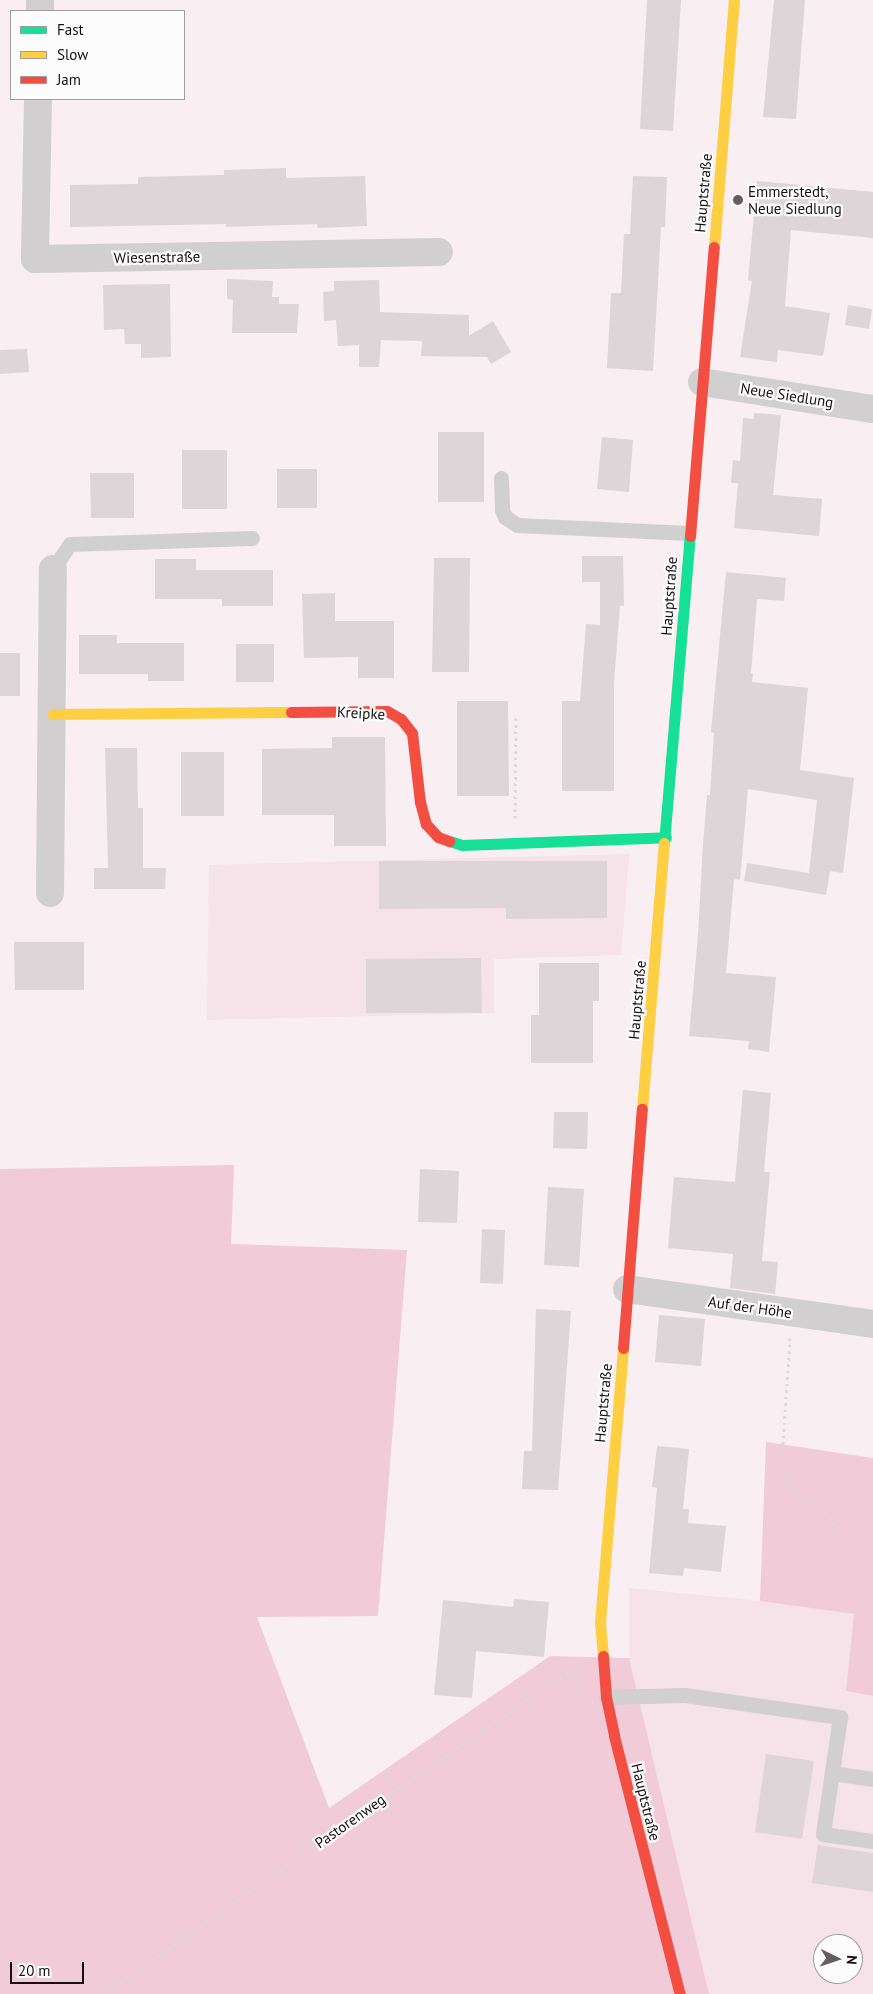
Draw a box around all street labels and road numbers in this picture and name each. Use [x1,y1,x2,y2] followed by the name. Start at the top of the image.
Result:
[691,153,715,233] street label: Hauptstraße
[114,247,200,267] street label: Wiesenstraße
[739,379,835,411] street label: Neue Siedlung
[657,556,681,636] street label: Hauptstraße
[336,703,386,723] street label: Kreipke
[625,960,649,1040] street label: Hauptstraße
[707,1292,793,1322] street label: Auf der Höhe
[591,1363,615,1443] street label: Hauptstraße
[628,1761,664,1843] street label: Hauptstraße
[311,1790,389,1852] street label: Pastorenweg

